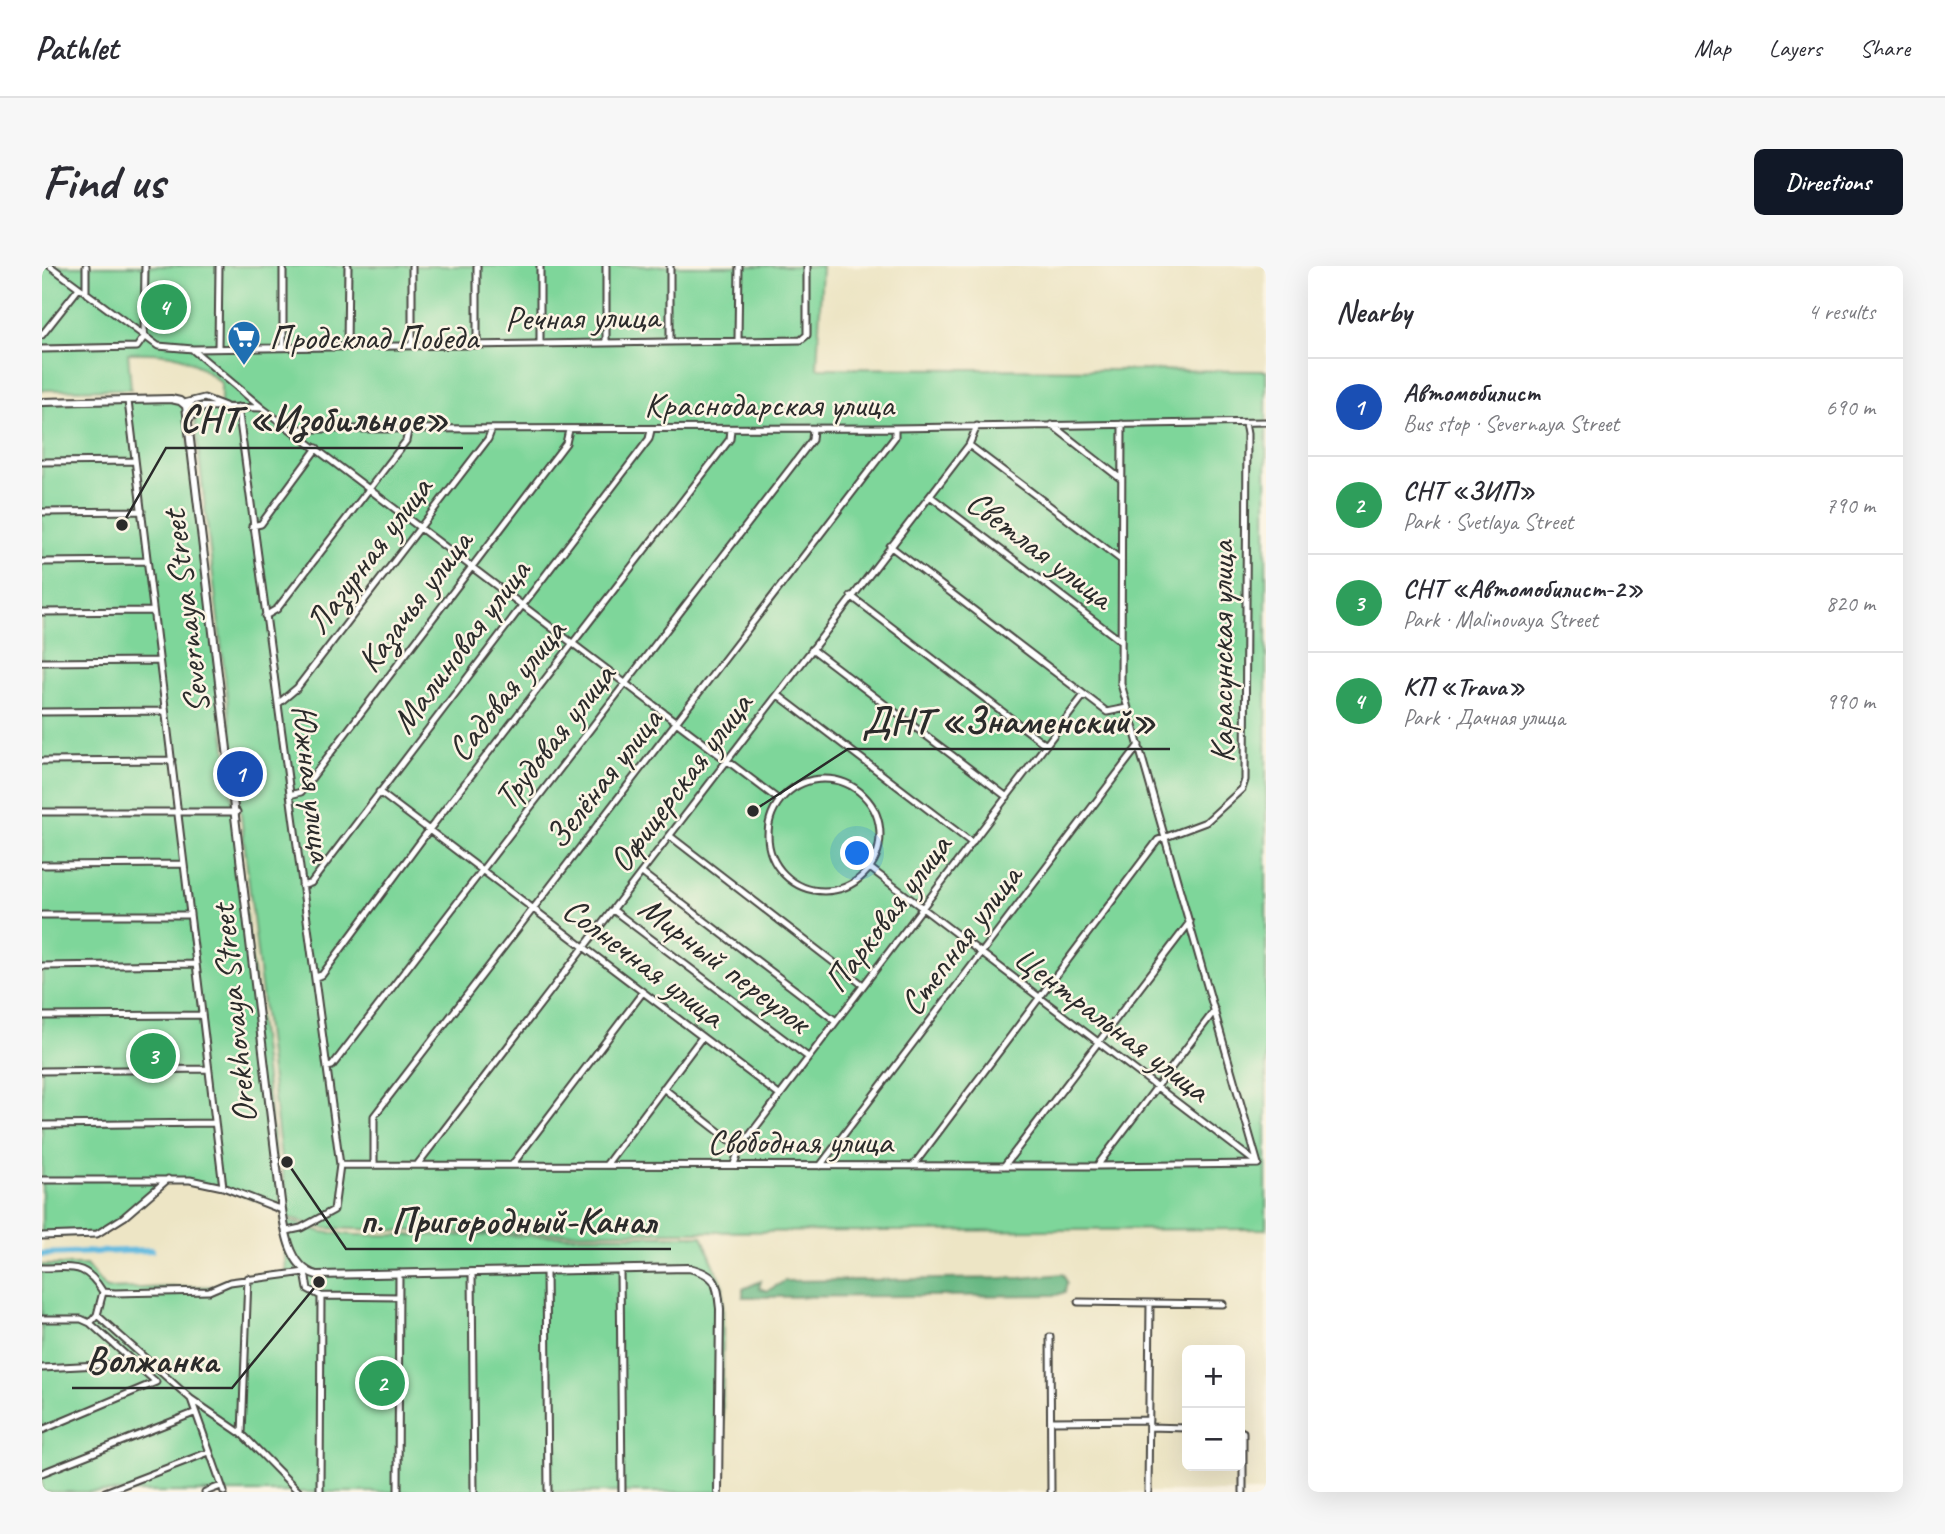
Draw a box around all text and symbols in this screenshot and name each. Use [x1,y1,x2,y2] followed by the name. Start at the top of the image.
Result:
[35,27,118,69] text: Pathlet
[1694,33,1731,63] text: Map
[1769,33,1822,63] text: Layers
[1860,33,1910,63] text: Share
[1754,149,1903,215] button: Directions
[42,151,164,213] text: Find us
[141,281,187,333] pin: 4
[1336,293,1412,331] text: Nearby
[505,294,662,341] street label: Речная улица
[1808,297,1875,326] text: 4 results
[269,315,480,360] place label: Продсклад Победа
[225,318,263,367] supermarket icon: Продсклад Победа
[1403,376,1539,409] text: Автомобилист
[644,382,896,427] street label: Краснодарская улица
[166,390,463,448] callout: СНТ «Изобильное»
[1354,393,1364,422] text: 1
[1826,393,1875,422] text: 690 m
[180,395,448,443] text: СНТ «Изобильное»
[1403,409,1619,438] text: Bus stop · Severnaya Street
[295,466,444,643] street label: Лазурная улица
[1403,474,1535,507] text: СНТ «ЗИП»
[957,480,1124,621] street label: Светлая улица
[1354,491,1364,520] text: 2
[1826,491,1875,520] text: 790 m
[150,504,220,716] street label: Severnaya Street
[1403,507,1573,536] text: Park · Svetlaya Street
[346,519,484,681] street label: Казачья улица
[1199,539,1244,763] street label: Карасунская улица
[380,549,541,742] street label: Малиновая улица
[1403,572,1643,605] text: СНТ «Автомобилист-2»
[1354,589,1364,618] text: 3
[1826,589,1875,618] text: 820 m
[1403,605,1598,634] text: Park · Malinovaya Street
[437,608,577,770] street label: Садовая улица
[484,652,627,818] street label: Трудовая улица
[1403,670,1525,703] text: КП «Trava»
[598,681,764,881] street label: Офицерская улица
[1354,687,1364,716] text: 4
[1826,687,1875,716] text: 990 m
[848,691,1170,749] callout: ДНТ «Знаменский»
[534,697,674,858] street label: Зелёная улица
[862,697,1156,744] text: ДНТ «Знаменский»
[281,702,345,866] street label: Южная улица
[1403,703,1565,732] text: Park · Дачная улица
[217,748,263,800] pin: 1
[813,823,963,1001] street label: Парковая улица
[840,836,874,870] your location
[889,854,1033,1024] street label: Степная улица
[630,885,822,1046] street label: Мирный переулок
[554,887,736,1039] street label: Солнечная улица
[199,899,267,1125] street label: Orekhovaya Street
[1005,935,1221,1114] street label: Центральная улица
[130,1030,176,1082] pin: 3
[707,1119,895,1164] street label: Свободная улица
[346,1191,671,1249] callout: п. Пригородный-Канал
[359,1197,658,1244] text: п. Пригородный-Канал
[72,1330,232,1388] callout: Волжанка
[86,1336,221,1383] text: Волжанка
[1182,1345,1245,1471] map controls
[1182,1345,1245,1408] button: +
[359,1357,405,1409] pin: 2
[1182,1408,1245,1471] button: −

